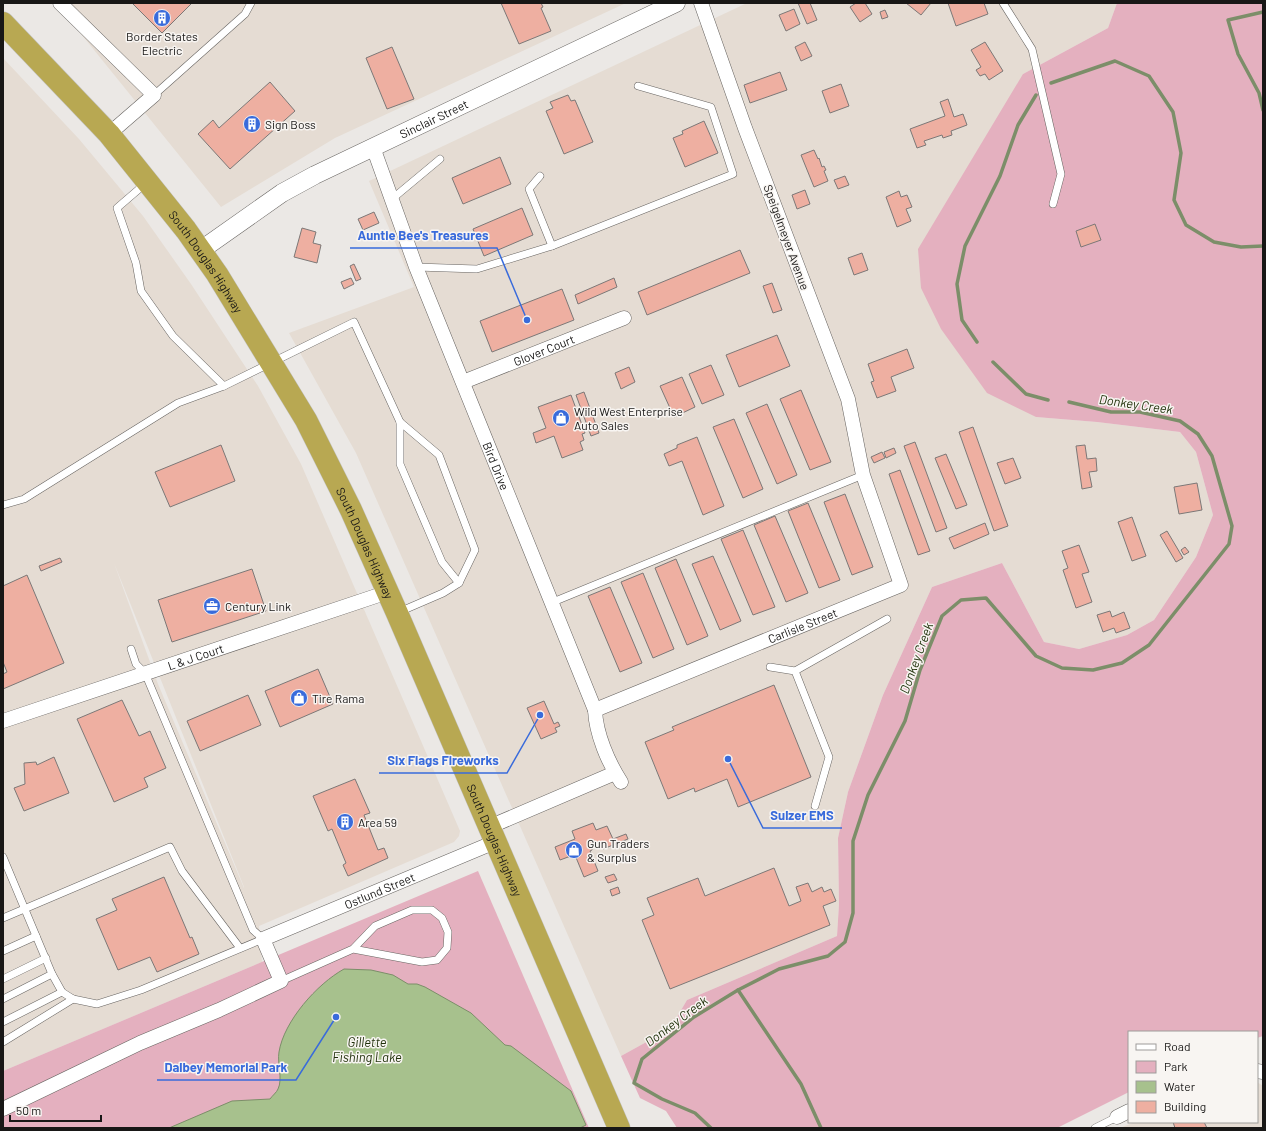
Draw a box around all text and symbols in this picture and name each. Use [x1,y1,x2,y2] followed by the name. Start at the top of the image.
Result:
[152,8,172,28] building icon: Border States Electric
[126,29,198,57] place label: Border States Electric
[397,96,470,141] street label: Sinclair Street
[242,114,262,134] building icon: Sign Boss
[265,117,316,131] place label: Sign Boss
[761,182,813,292] street label: Speigelmeyer Avenue
[166,208,246,316] street label: South Douglas Highway
[350,223,497,248] callout: Auntie Bee's Treasures
[357,227,489,243] text: Auntie Bee's Treasures
[511,331,576,368] street label: Glover Court
[1098,391,1175,417] water label: Donkey Creek
[574,404,683,432] place label: Wild West Enterprise Auto Sales
[551,408,571,428] shop icon: Wild West Enterprise Auto Sales
[480,440,512,492] street label: Bird Drive
[334,485,397,601] street label: South Douglas Highway
[202,596,222,616] office icon: Century Link
[225,599,291,613] place label: Century Link
[766,605,839,646] street label: Carlisle Street
[896,620,936,696] water label: Donkey Creek
[166,641,225,672] street label: L & J Court
[289,688,309,708] shop icon: Tire Rama
[312,691,364,705] place label: Tire Rama
[379,748,507,773] callout: Six Flags Fireworks
[387,752,499,768] text: Six Flags Fireworks
[464,782,525,899] street label: South Douglas Highway
[763,803,842,828] callout: Sulzer EMS
[770,807,834,823] text: Sulzer EMS
[335,812,355,832] building icon: Area 59
[358,815,397,829] place label: Area 59
[587,836,650,864] place label: Gun Traders & Surplus
[564,840,584,860] shop icon: Gun Traders & Surplus
[342,869,417,911] street label: Ostlund Street
[641,992,711,1050] water label: Donkey Creek
[1128,1031,1258,1123] legend
[332,1034,402,1065] water label: Gillette Fishing Lake
[1164,1039,1191,1053] text: Road
[157,1055,296,1080] callout: Dalbey Memorial Park
[164,1059,288,1075] text: Dalbey Memorial Park
[1164,1059,1188,1073] text: Park
[1164,1079,1196,1093] text: Water
[10,1097,101,1123] scale bar
[1164,1099,1206,1113] text: Building
[16,1103,41,1117] text: 50 m

